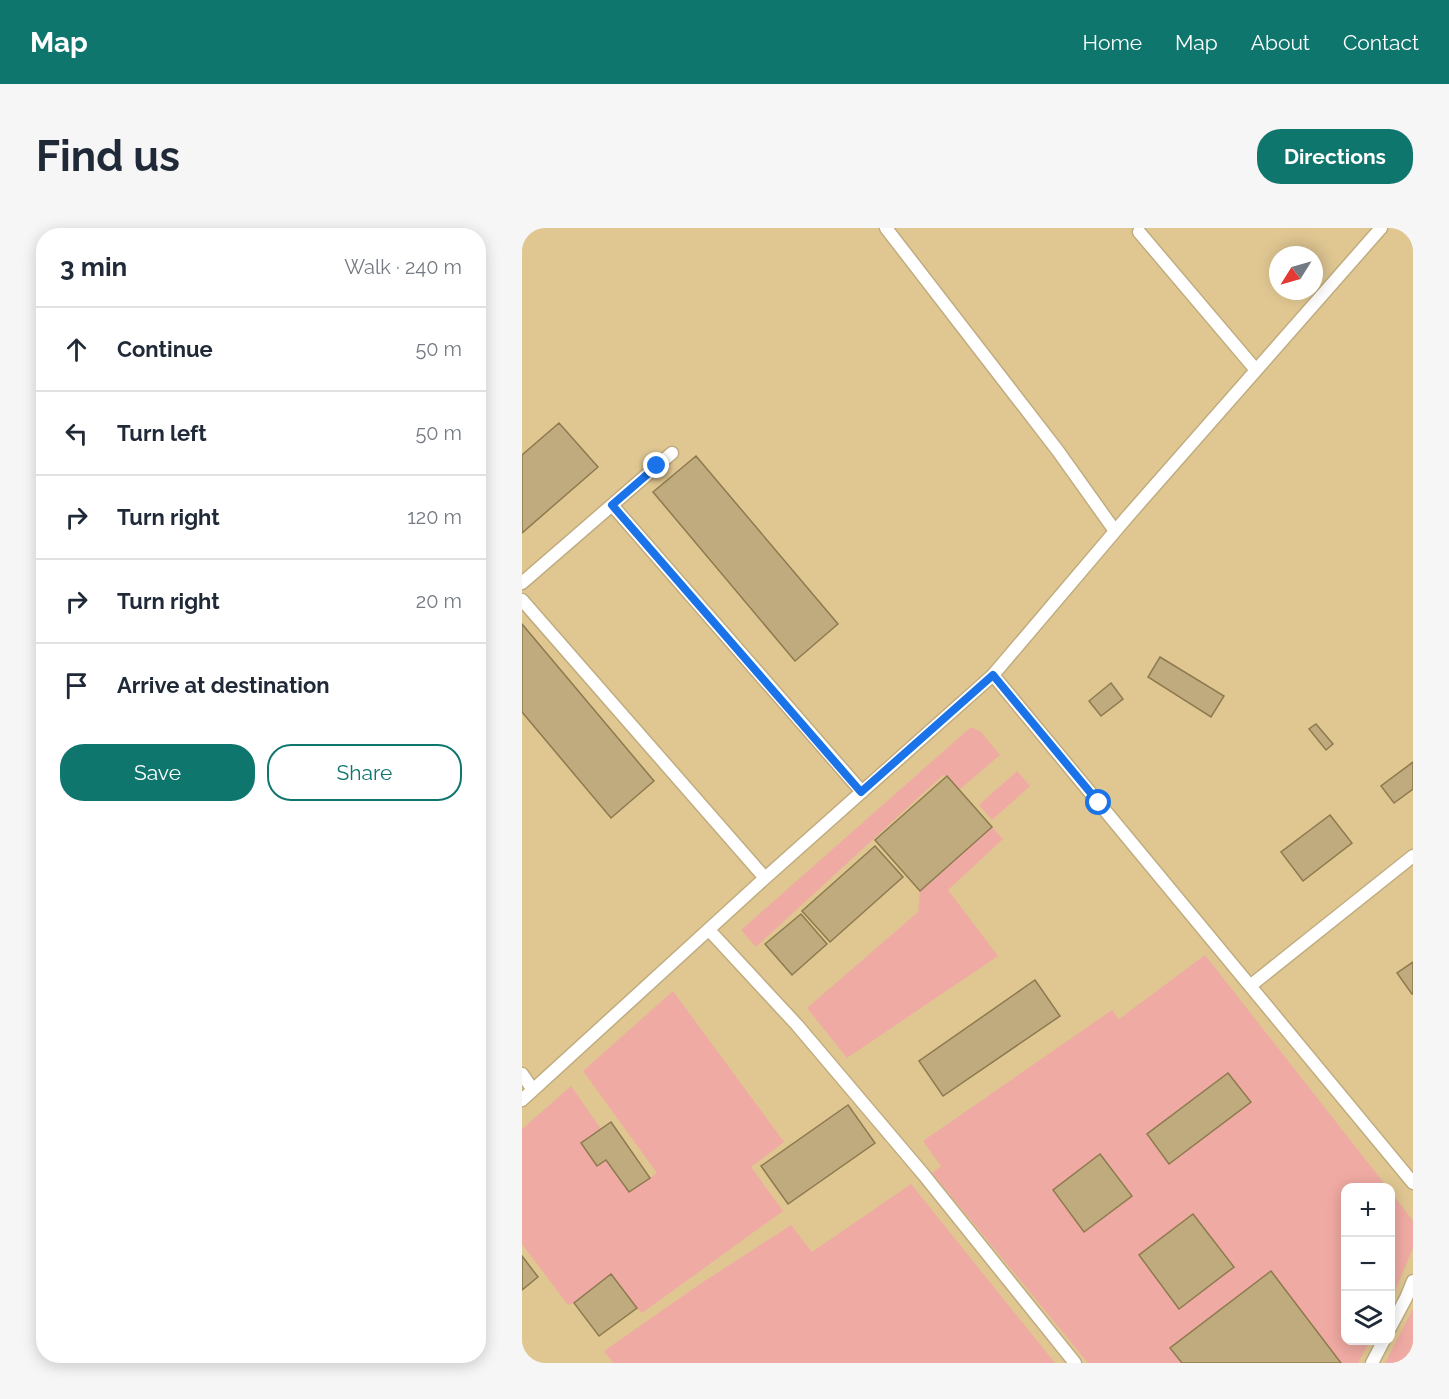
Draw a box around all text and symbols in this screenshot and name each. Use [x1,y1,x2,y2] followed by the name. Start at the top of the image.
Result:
[30,26,88,59] text: Map
[1083,30,1142,55] text: Home
[1175,30,1218,55] text: Map
[1251,30,1310,55] text: About
[1343,30,1419,55] text: Contact
[1257,129,1413,184] button: Directions
[36,132,180,181] text: Find us
[1269,246,1323,300] north arrow
[60,252,127,282] text: 3 min
[344,255,462,279] text: Walk · 240 m
[60,333,93,366] icon: ahead
[117,336,213,362] text: Continue
[415,337,462,361] text: 50 m
[60,417,93,450] icon: left
[117,420,207,446] text: Turn left
[415,421,462,445] text: 50 m
[643,452,669,478] route end
[60,501,93,534] icon: right
[117,504,220,530] text: Turn right
[407,505,462,529] text: 120 m
[60,585,93,618] icon: right
[117,588,220,614] text: Turn right
[416,589,462,613] text: 20 m
[60,669,93,702] icon: arrive
[117,672,330,698] text: Arrive at destination
[60,744,255,801] button: Save
[267,744,462,801] button: Share
[1085,789,1111,815] route start
[1341,1183,1395,1345] map controls
[1341,1183,1395,1237] button: +
[1341,1237,1395,1291] button: −
[1341,1291,1395,1345] button: layers

